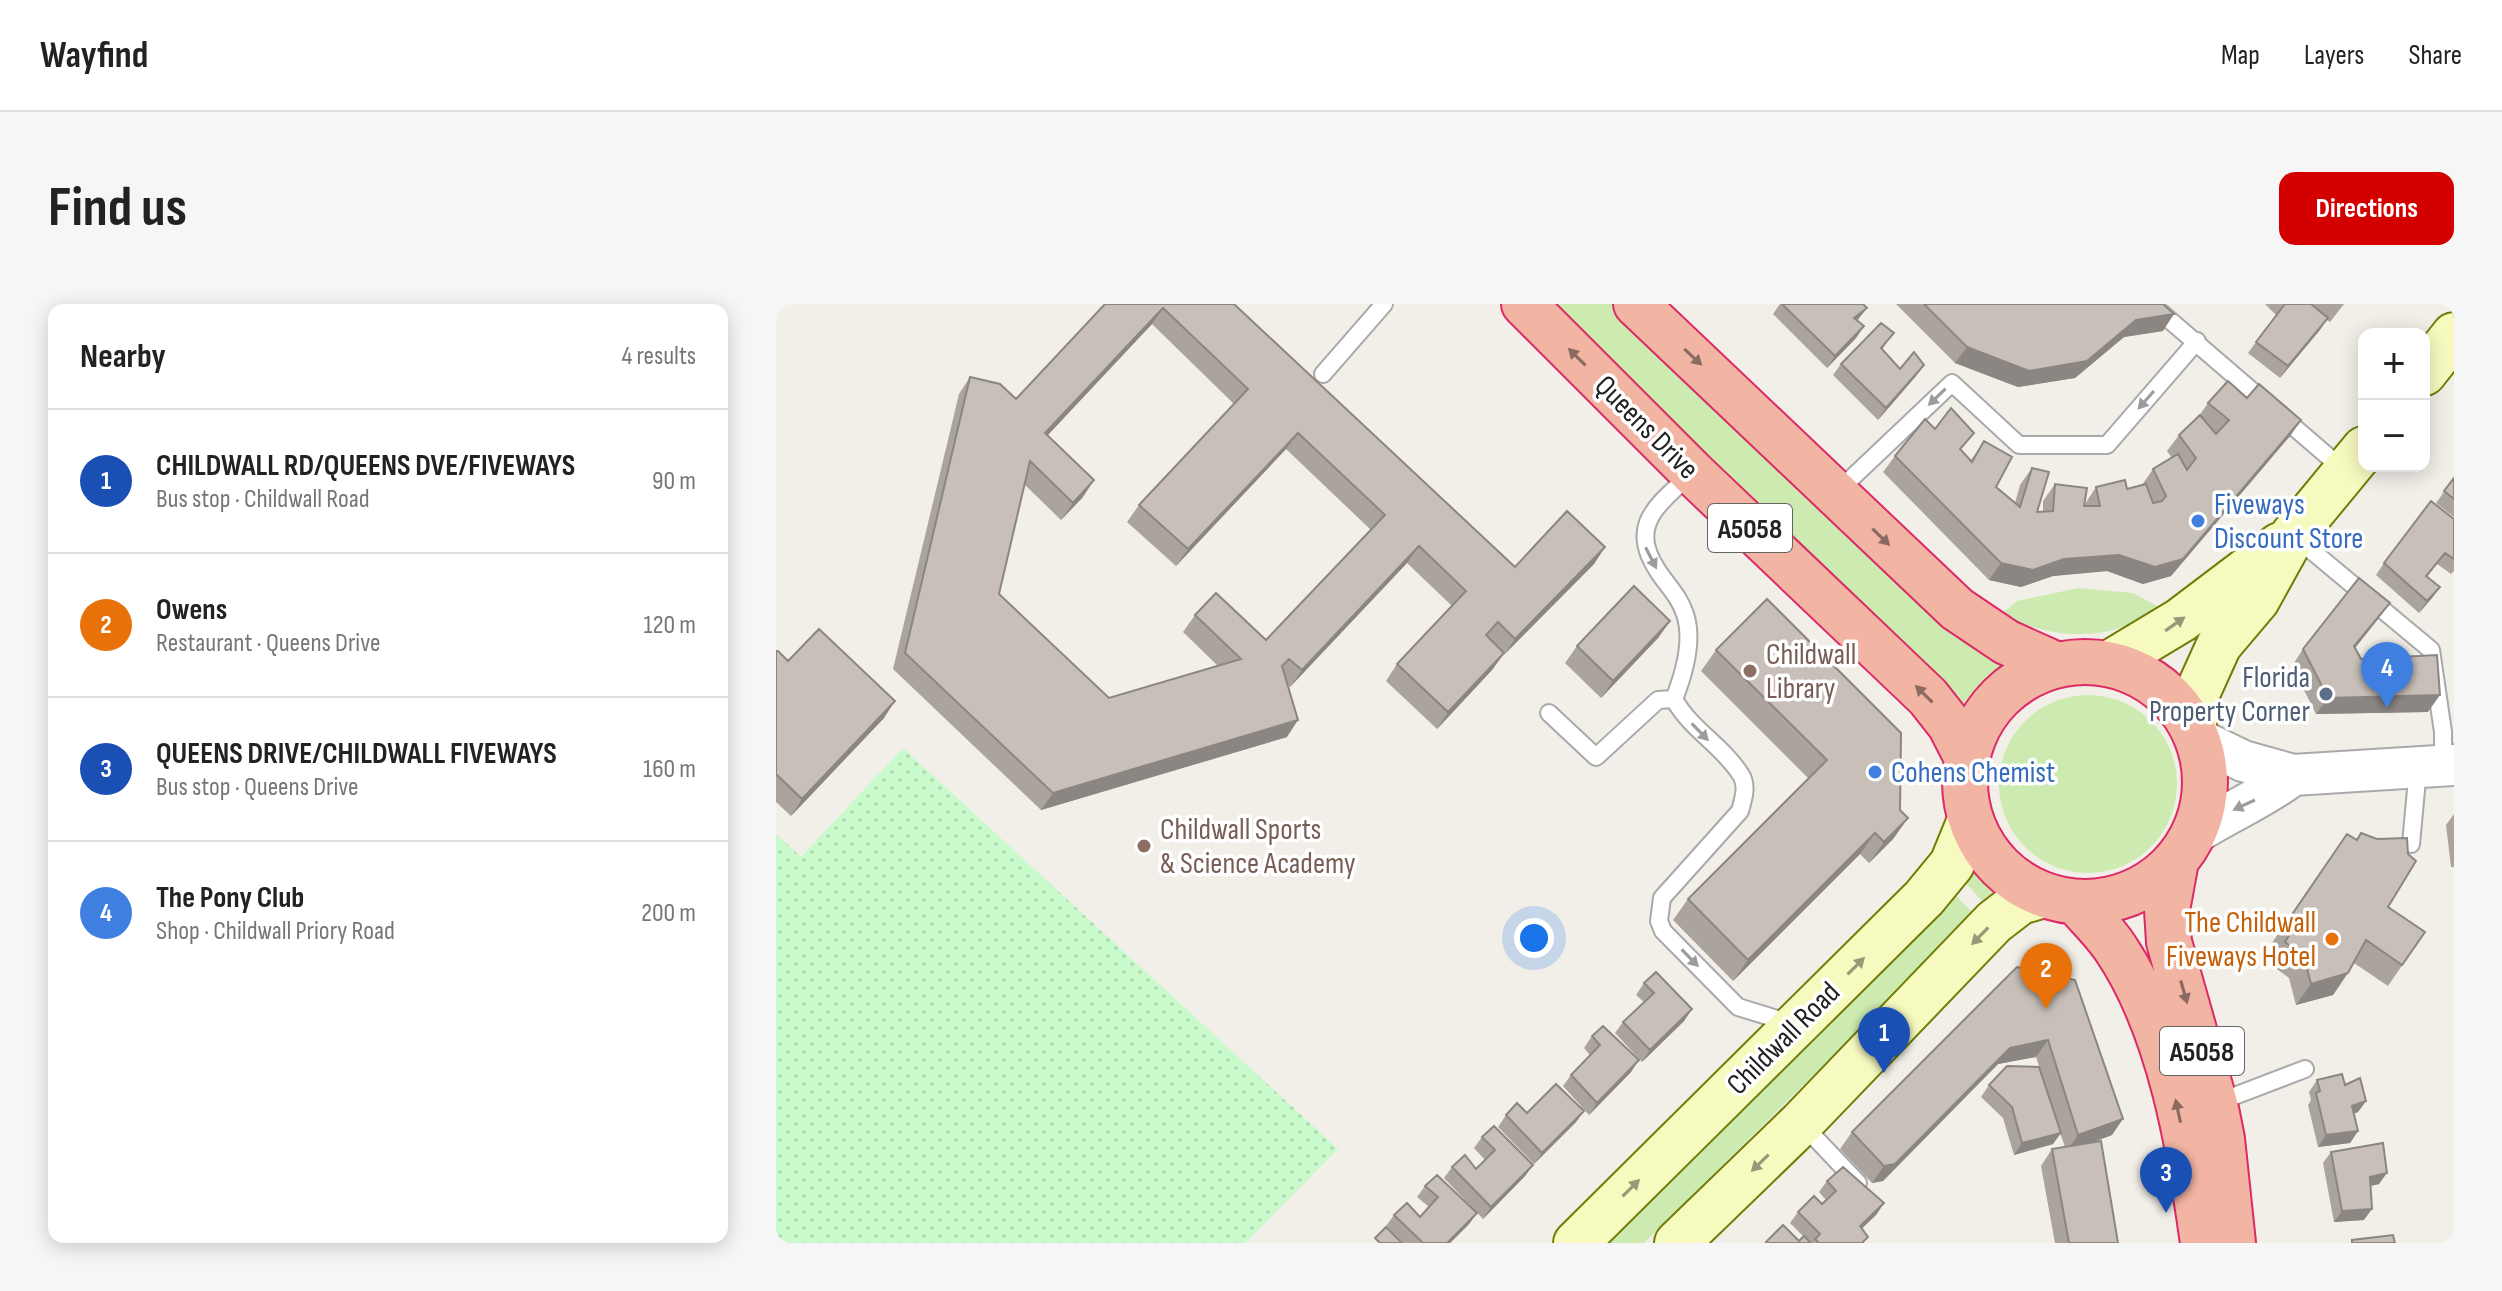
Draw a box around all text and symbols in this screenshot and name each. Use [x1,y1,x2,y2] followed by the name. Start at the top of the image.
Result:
[40,33,148,78] text: Wayfind
[2221,39,2260,72] text: Map
[2304,39,2364,72] text: Layers
[2408,39,2462,72] text: Share
[2279,172,2454,245] button: Directions
[48,175,187,242] text: Find us
[2358,328,2430,472] map controls
[2358,328,2430,400] button: +
[80,336,166,377] text: Nearby
[621,341,696,372] text: 4 results
[1568,348,1586,367] one-way arrow
[1683,348,1702,366] one-way arrow
[1587,368,1706,487] street label: Queens Drive
[1928,387,1947,406] one-way arrow
[2138,390,2155,410] one-way arrow
[2358,400,2430,472] button: −
[156,448,575,484] text: CHILDWALL RD/QUEENS DVE/FIVEWAYS
[101,466,111,497] text: 1
[652,466,696,497] text: 90 m
[156,484,370,515] text: Bus stop · Childwall Road
[2214,487,2363,557] place label: Fiveways Discount Store
[1708,504,1792,552] road number: A5058
[2189,512,2207,530] marker: Fiveways Discount Store
[1871,527,1890,545] one-way arrow
[1644,547,1658,570] one-way arrow
[156,592,227,628] text: Owens
[100,610,112,641] text: 2
[643,610,696,641] text: 120 m
[2164,617,2185,632] one-way arrow
[156,628,380,659] text: Restaurant · Queens Drive
[1766,637,1856,707] place label: Childwall Library
[2361,642,2413,708] pin: 4
[2149,660,2310,730] place label: Florida Property Corner
[1741,662,1759,680] marker: Childwall Library
[1915,685,1934,704] one-way arrow
[2317,685,2335,703] marker: Florida Property Corner
[1690,722,1709,741] one-way arrow
[156,736,557,772] text: QUEENS DRIVE/CHILDWALL FIVEWAYS
[100,754,112,785] text: 3
[643,754,696,785] text: 160 m
[1891,755,2055,791] place label: Cohens Chemist
[1866,763,1884,781] marker: Cohens Chemist
[156,772,359,803] text: Bus stop · Queens Drive
[2232,798,2256,812] one-way arrow
[1160,812,1356,882] place label: Childwall Sports & Science Academy
[1135,837,1153,855] marker: Childwall Sports & Science Academy
[156,880,304,916] text: The Pony Club
[100,898,112,929] text: 4
[641,898,696,929] text: 200 m
[2166,905,2316,975] place label: The Childwall Fiveways Hotel
[156,916,395,947] text: Shop · Childwall Priory Road
[1514,918,1554,958] your location
[1971,926,1989,945] one-way arrow
[2323,930,2341,948] marker: The Childwall Fiveways Hotel
[2020,943,2072,1009] pin: 2
[1680,948,1699,967] one-way arrow
[1846,957,1865,975] one-way arrow
[1720,975,1848,1103] street label: Childwall Road
[2178,980,2191,1004] one-way arrow
[1858,1007,1910,1073] pin: 1
[2160,1027,2244,1075] road number: A5058
[2171,1099,2184,1124] one-way arrow
[2140,1147,2192,1213] pin: 3
[1751,1153,1770,1172] one-way arrow
[1622,1179,1640,1198] one-way arrow

